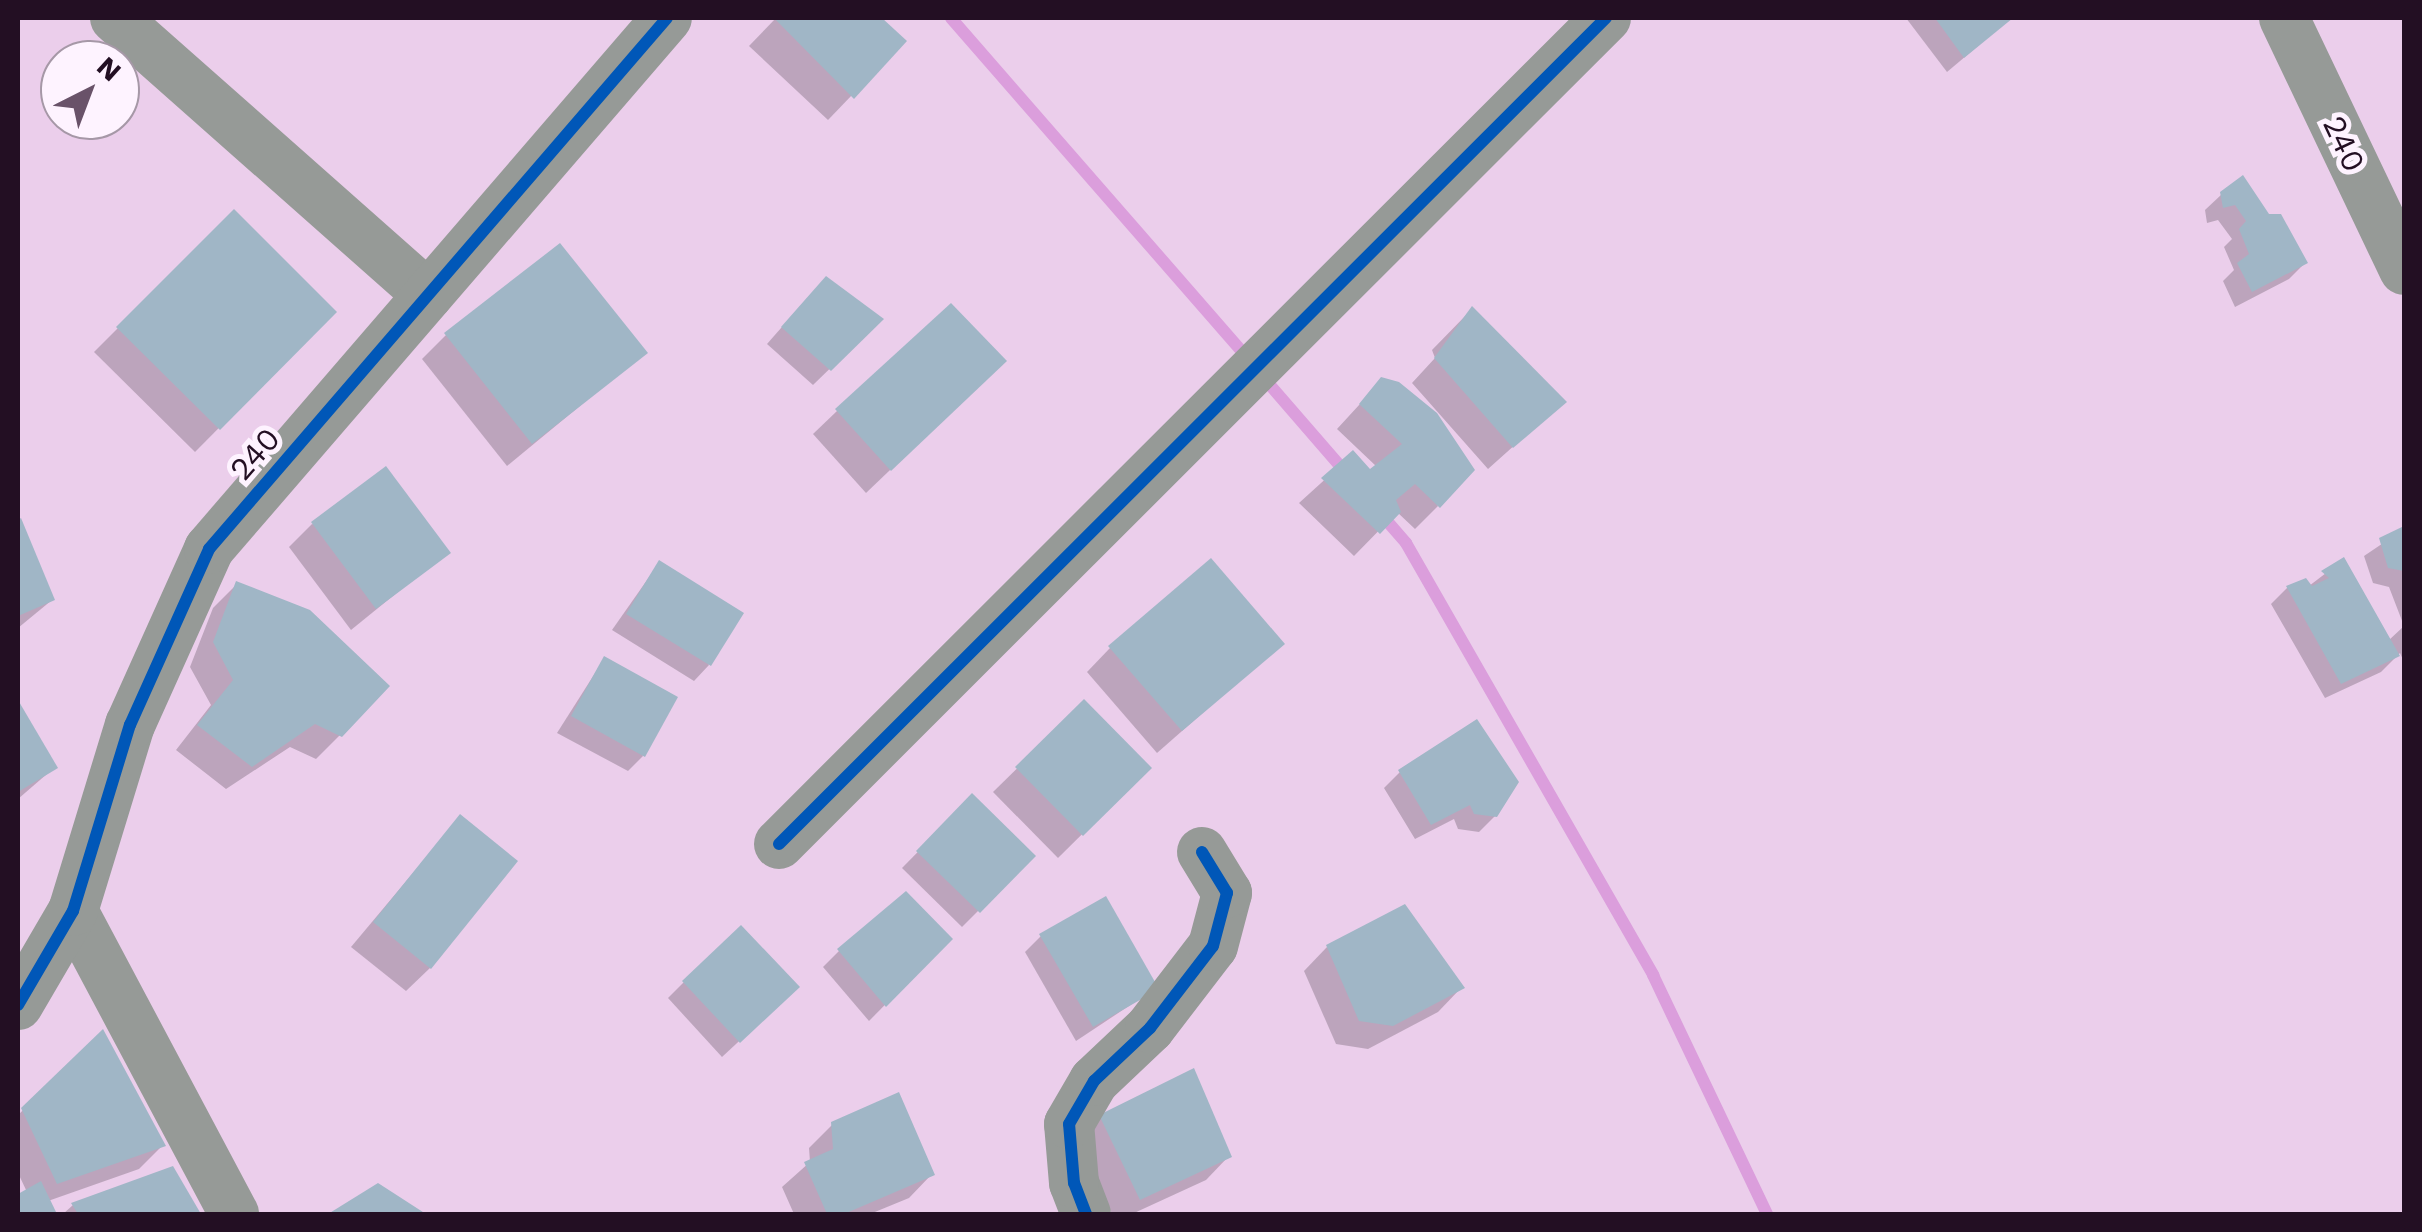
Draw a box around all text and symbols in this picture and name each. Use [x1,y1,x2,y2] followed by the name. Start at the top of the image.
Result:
[40,40,140,140] north arrow
[90,50,128,88] text: N
[2315,110,2373,178] street label: 240
[222,420,288,488] street label: 240

